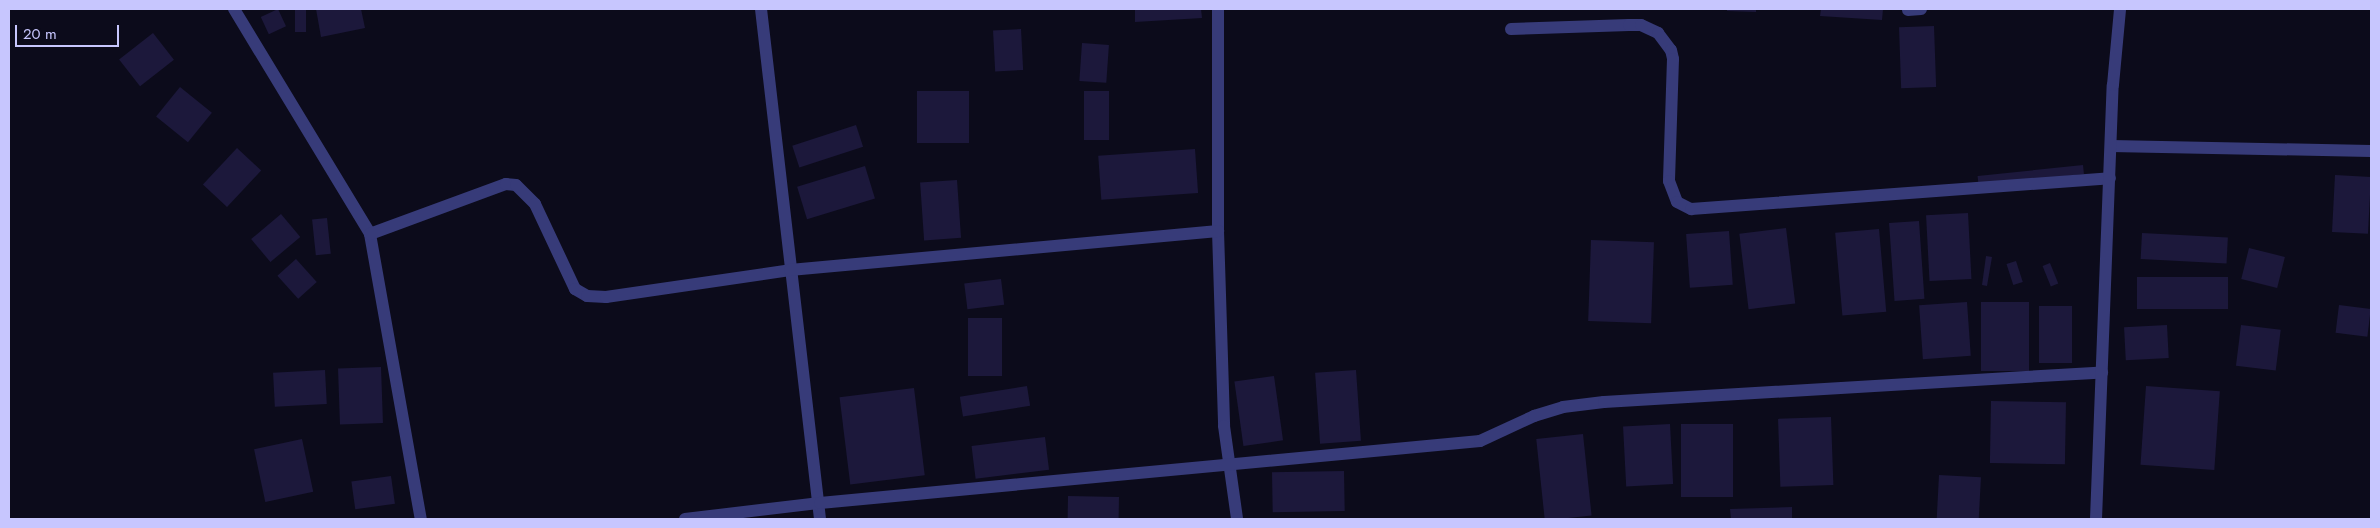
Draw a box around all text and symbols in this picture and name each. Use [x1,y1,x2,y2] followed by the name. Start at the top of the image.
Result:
[18,15,121,47] scale bar
[23,23,57,45] text: 20 m

